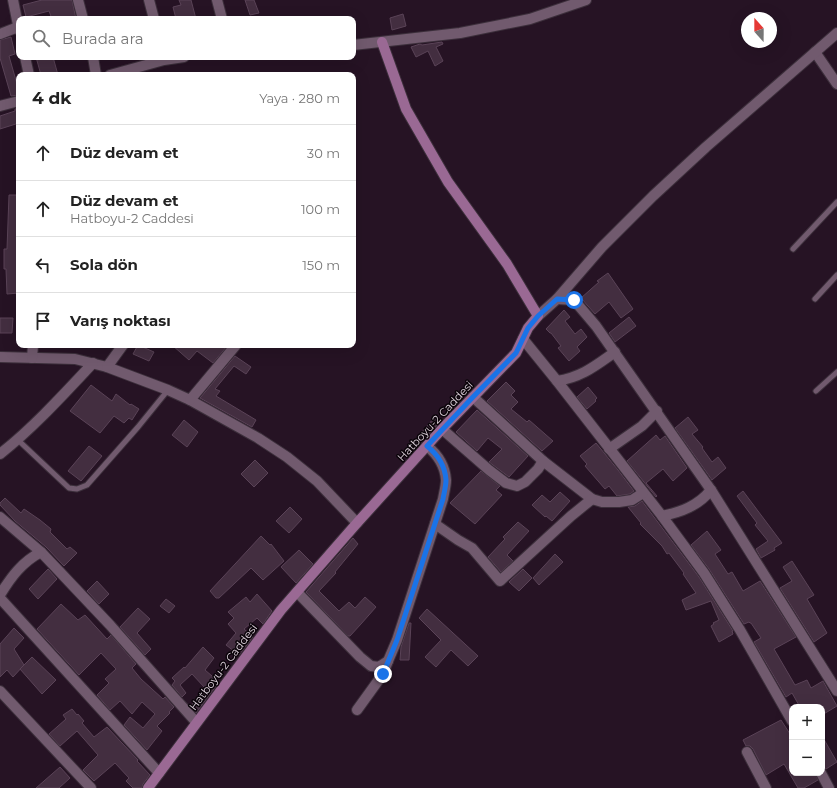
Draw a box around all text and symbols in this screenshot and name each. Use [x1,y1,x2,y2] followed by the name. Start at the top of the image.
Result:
[741,12,777,48] north arrow
[16,16,356,60] search box
[30,27,52,49] icon: search
[62,29,144,48] text: Burada ara
[32,88,71,108] text: 4 dk
[259,90,340,106] text: Yaya · 280 m
[32,142,54,164] icon: ahead
[70,143,179,162] text: Düz devam et
[307,145,340,161] text: 30 m
[70,191,179,210] text: Düz devam et
[32,198,54,220] icon: ahead
[301,201,340,217] text: 100 m
[70,210,194,226] text: Hatboyu-2 Caddesi
[32,254,54,276] icon: left
[70,255,138,274] text: Sola dön
[302,257,340,273] text: 150 m
[565,291,583,309] route start
[32,310,54,332] icon: arrive
[70,311,171,330] text: Varış noktası
[394,378,476,464] street label: Hatboyu-2 Caddesi
[186,621,260,713] street label: Hatboyu-2 Caddesi
[374,665,392,683] route end
[789,704,825,776] map controls
[789,704,825,740] button: +
[789,740,825,776] button: −

